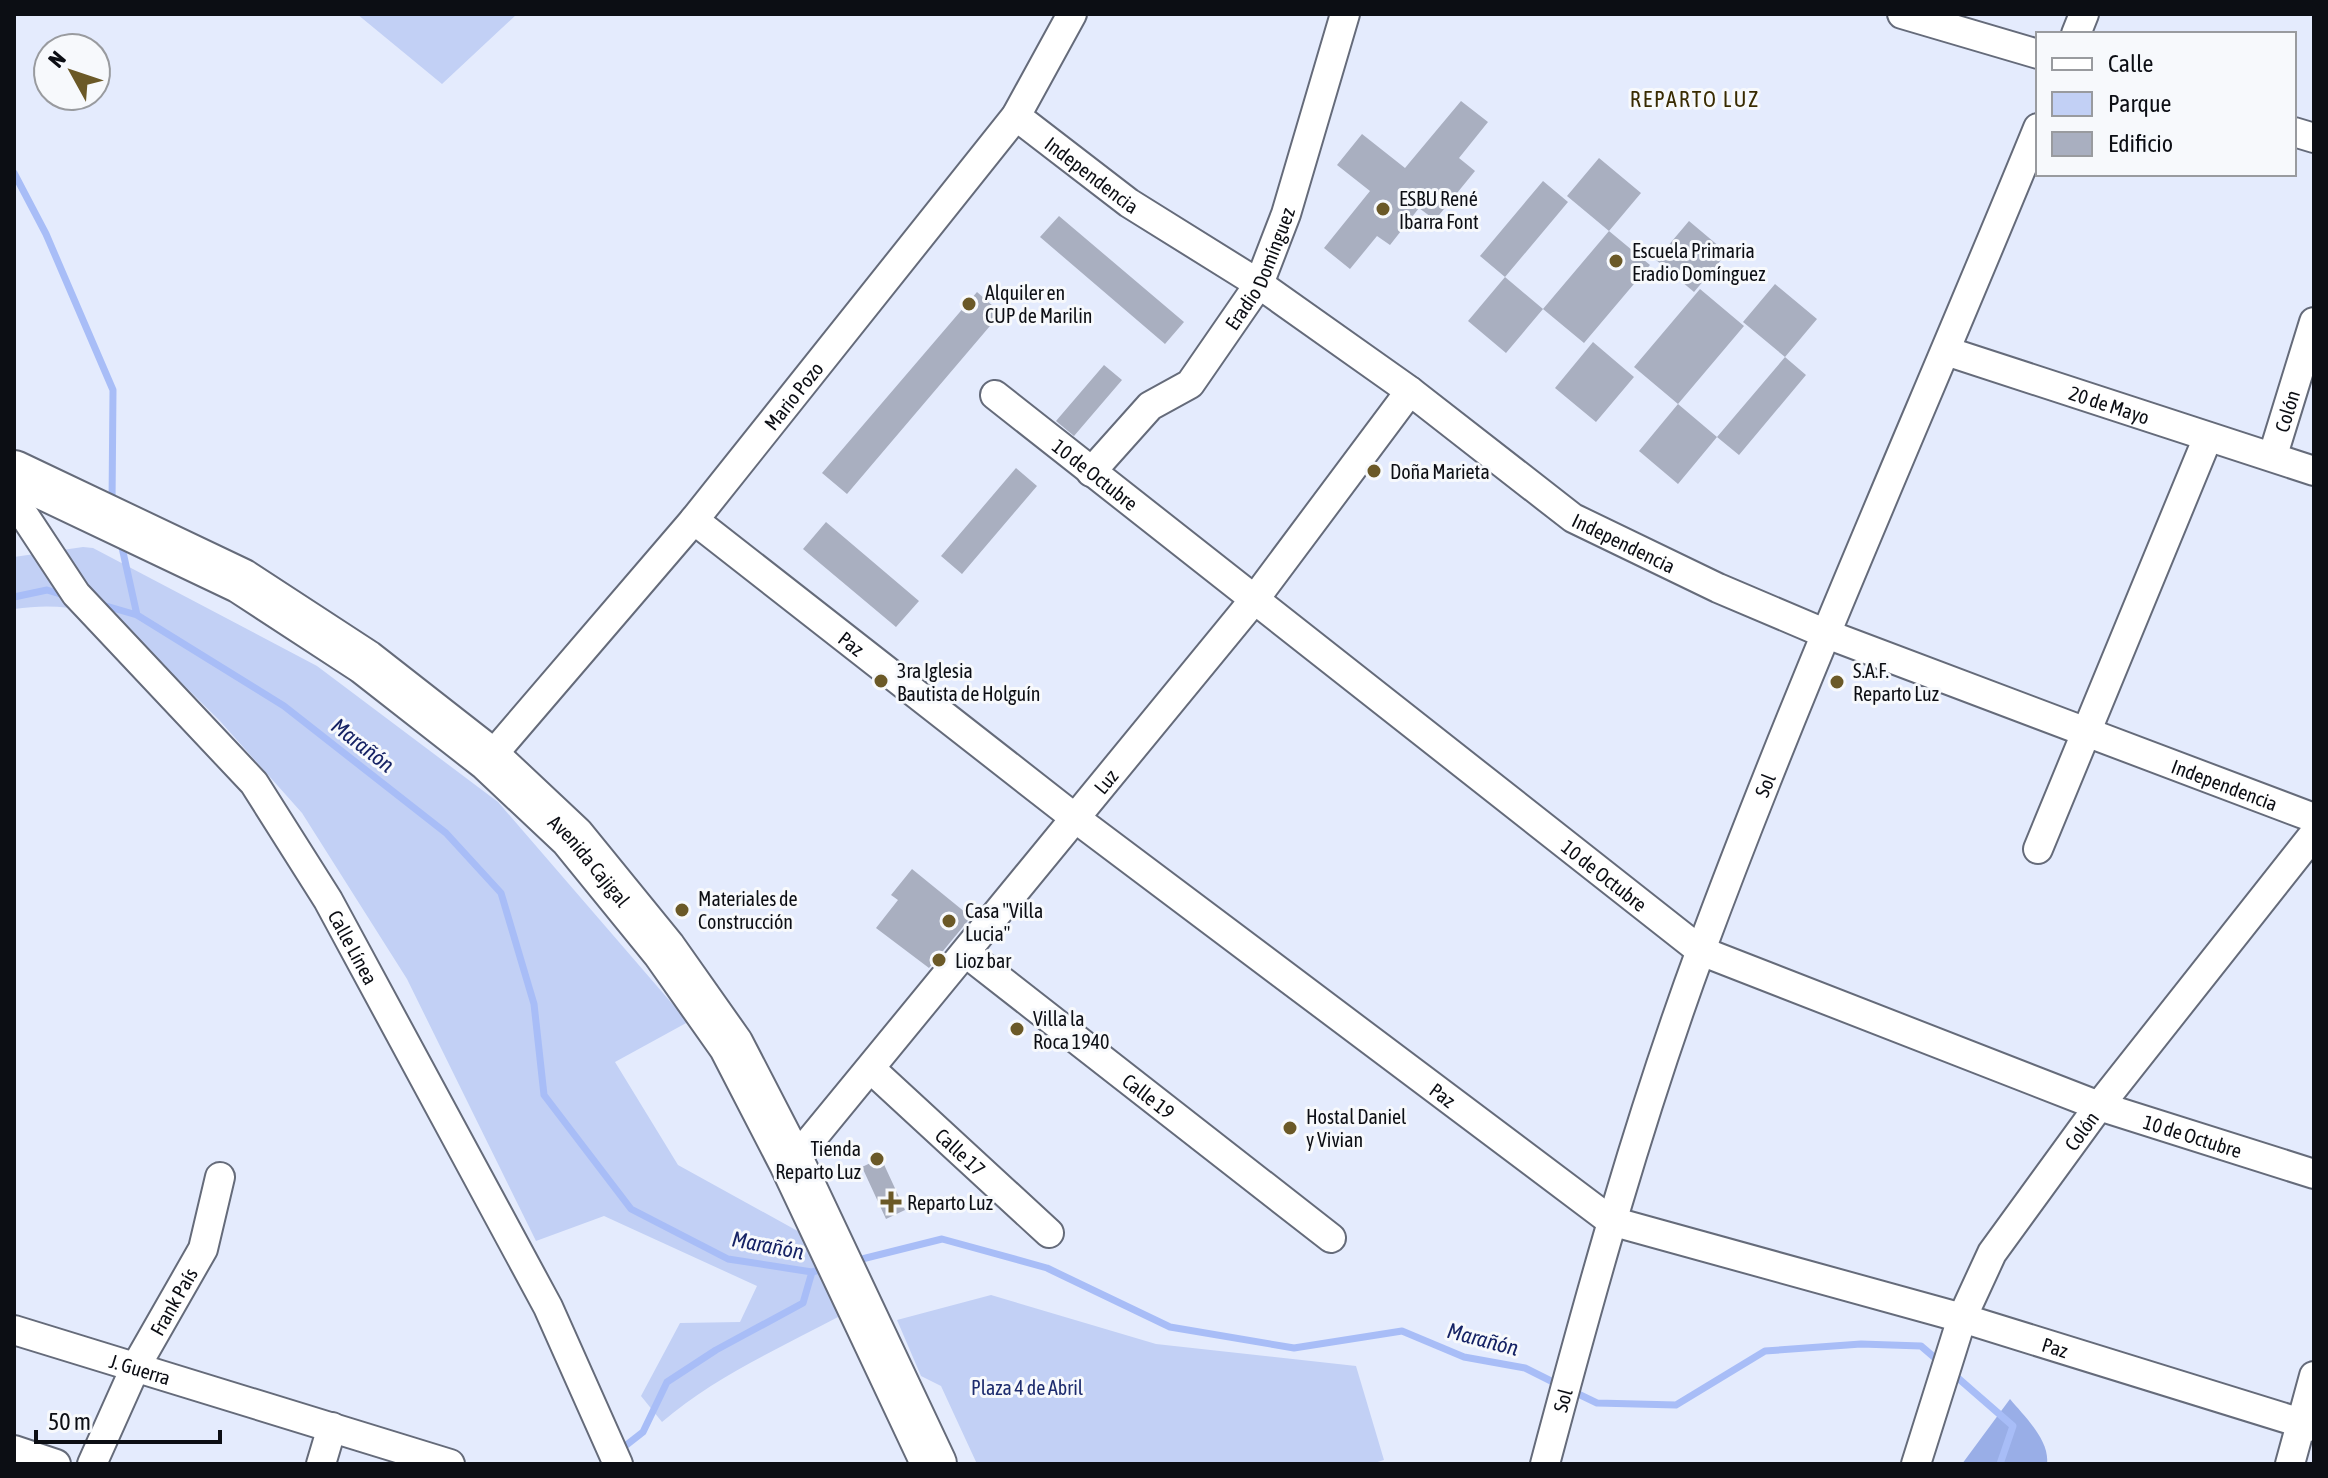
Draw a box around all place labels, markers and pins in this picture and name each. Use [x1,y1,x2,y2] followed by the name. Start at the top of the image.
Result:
[1399,187,1479,233] place label: ESBU René Ibarra Font
[1374,200,1392,218] marker: ESBU René Ibarra Font
[1632,239,1765,285] place label: Escuela Primaria Eradio Domínguez
[1607,252,1625,270] marker: Escuela Primaria Eradio Domínguez
[985,281,1092,327] place label: Alquiler en CUP de Marilin
[960,295,978,313] marker: Alquiler en CUP de Marilin
[1390,460,1490,483] place label: Doña Marieta
[1365,462,1383,480] marker: Doña Marieta
[897,659,1041,705] place label: 3ra Iglesia Bautista de Holguín
[1853,659,1939,705] place label: S.A.F. Reparto Luz
[872,672,890,690] marker: 3ra Iglesia Bautista de Holguín
[1828,673,1846,691] marker: S.A.F. Reparto Luz
[698,887,798,933] place label: Materiales de Construcción
[965,899,1043,945] place label: Casa "Villa Lucia"
[673,901,691,919] marker: Materiales de Construcción
[940,912,958,930] marker: Casa "Villa Lucia"
[955,949,1012,972] place label: Lioz bar
[930,951,948,969] marker: Lioz bar
[1033,1007,1109,1053] place label: Villa la Roca 1940
[1008,1020,1026,1038] marker: Villa la Roca 1940
[1306,1105,1407,1151] place label: Hostal Daniel y Vivian
[1281,1119,1299,1137] marker: Hostal Daniel y Vivian
[775,1137,861,1183] place label: Tienda Reparto Luz
[868,1150,886,1168] marker: Tienda Reparto Luz
[907,1191,993,1214] place label: Reparto Luz
[882,1193,900,1211] marker: Reparto Luz

